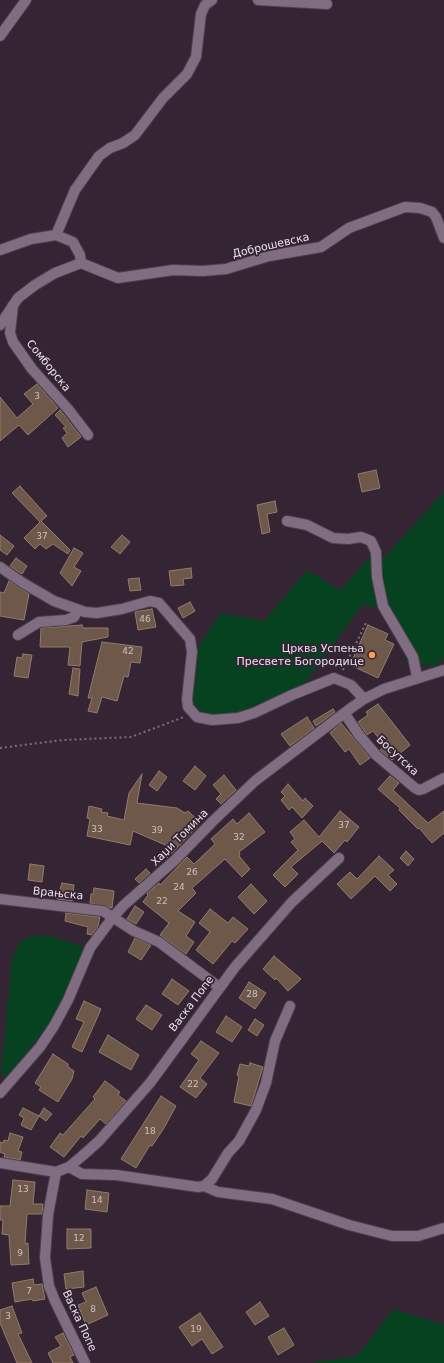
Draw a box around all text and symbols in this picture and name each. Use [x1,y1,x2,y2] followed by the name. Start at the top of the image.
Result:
[231,231,311,261] street label: Доброшевска
[23,338,73,394] street label: Сомборска
[34,392,40,402] house number: 3
[36,532,48,542] house number: 37
[139,615,151,625] house number: 46
[237,642,364,668] place label: Црква Успења Пресвете Богородице
[122,647,134,657] house number: 42
[367,650,377,660] marker: Црква Успења Пресвете Богородице
[373,733,421,779] street label: Босутска
[149,807,211,869] street label: Хаџи Томина
[338,821,350,831] house number: 37
[91,825,103,835] house number: 33
[151,826,163,836] house number: 39
[233,833,245,843] house number: 32
[186,868,198,878] house number: 26
[173,883,185,893] house number: 24
[32,885,84,903] street label: Врањска
[156,897,168,907] house number: 22
[167,974,217,1034] street label: Васка Попе
[246,990,258,1000] house number: 28
[187,1080,199,1090] house number: 22
[144,1127,156,1137] house number: 18
[17,1185,29,1195] house number: 13
[91,1196,103,1206] house number: 14
[73,1234,85,1244] house number: 12
[17,1249,23,1259] house number: 9
[26,1287,32,1297] house number: 7
[59,1288,99,1354] street label: Васка Попе
[90,1305,96,1315] house number: 8
[5,1312,11,1322] house number: 3
[190,1325,202,1335] house number: 19

